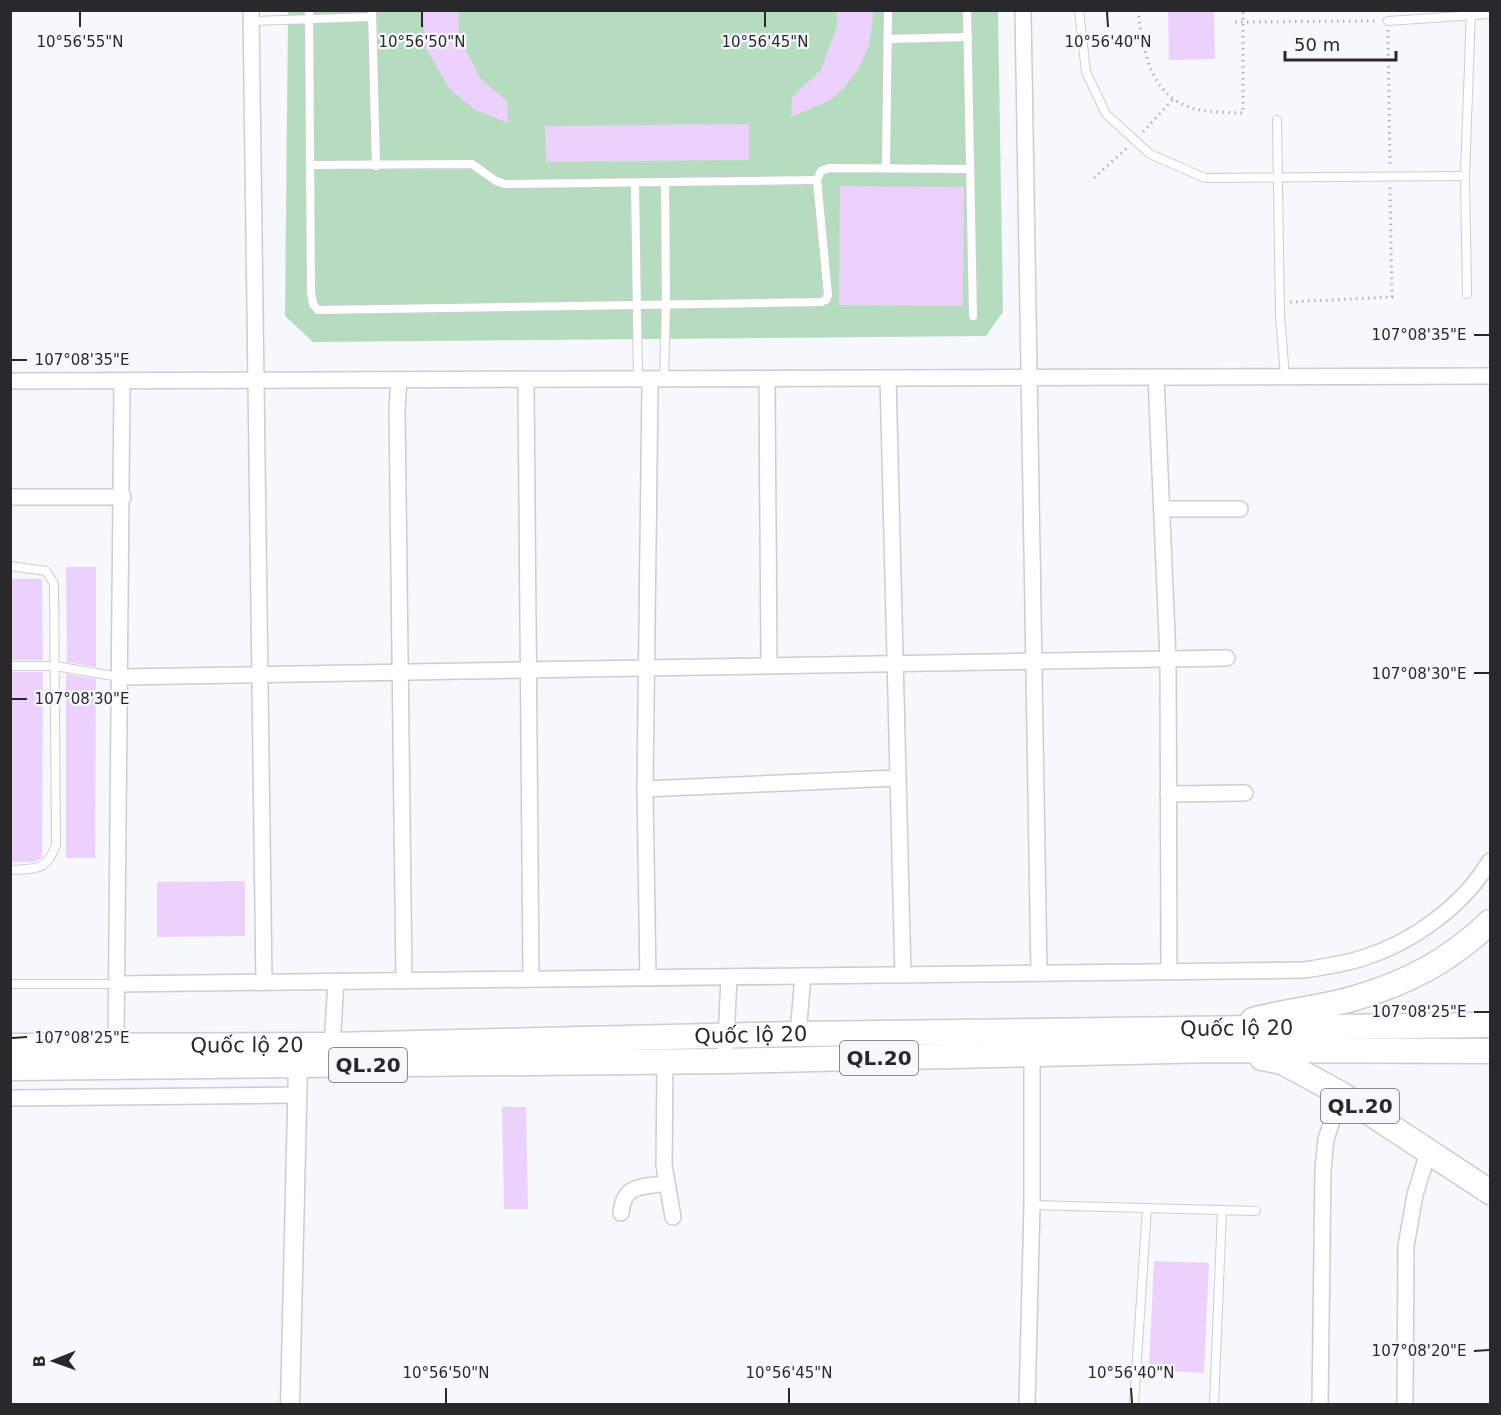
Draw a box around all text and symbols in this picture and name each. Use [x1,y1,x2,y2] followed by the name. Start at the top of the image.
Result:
[1285,24,1396,62] scale bar
[36,33,124,51] text: 10°56'55"N
[378,33,466,51] text: 10°56'50"N
[721,33,809,51] text: 10°56'45"N
[1064,33,1152,51] text: 10°56'40"N
[1294,34,1340,55] text: 50 m
[1372,326,1466,344] text: 107°08'35"E
[35,351,129,369] text: 107°08'35"E
[1372,665,1466,683] text: 107°08'30"E
[35,690,129,708] text: 107°08'30"E
[1372,1003,1466,1021] text: 107°08'25"E
[1180,1016,1294,1041] street label: Quốc lộ 20
[694,1022,808,1048] street label: Quốc lộ 20
[35,1029,129,1047] text: 107°08'25"E
[190,1033,304,1057] street label: Quốc lộ 20
[840,1041,918,1075] road number: QL.20
[329,1048,407,1082] road number: QL.20
[1321,1089,1399,1123] road number: QL.20
[24,1331,84,1391] north arrow
[1372,1342,1466,1360] text: 107°08'20"E
[30,1355,49,1368] text: B
[402,1364,490,1382] text: 10°56'50"N
[745,1364,833,1382] text: 10°56'45"N
[1087,1364,1175,1382] text: 10°56'40"N

